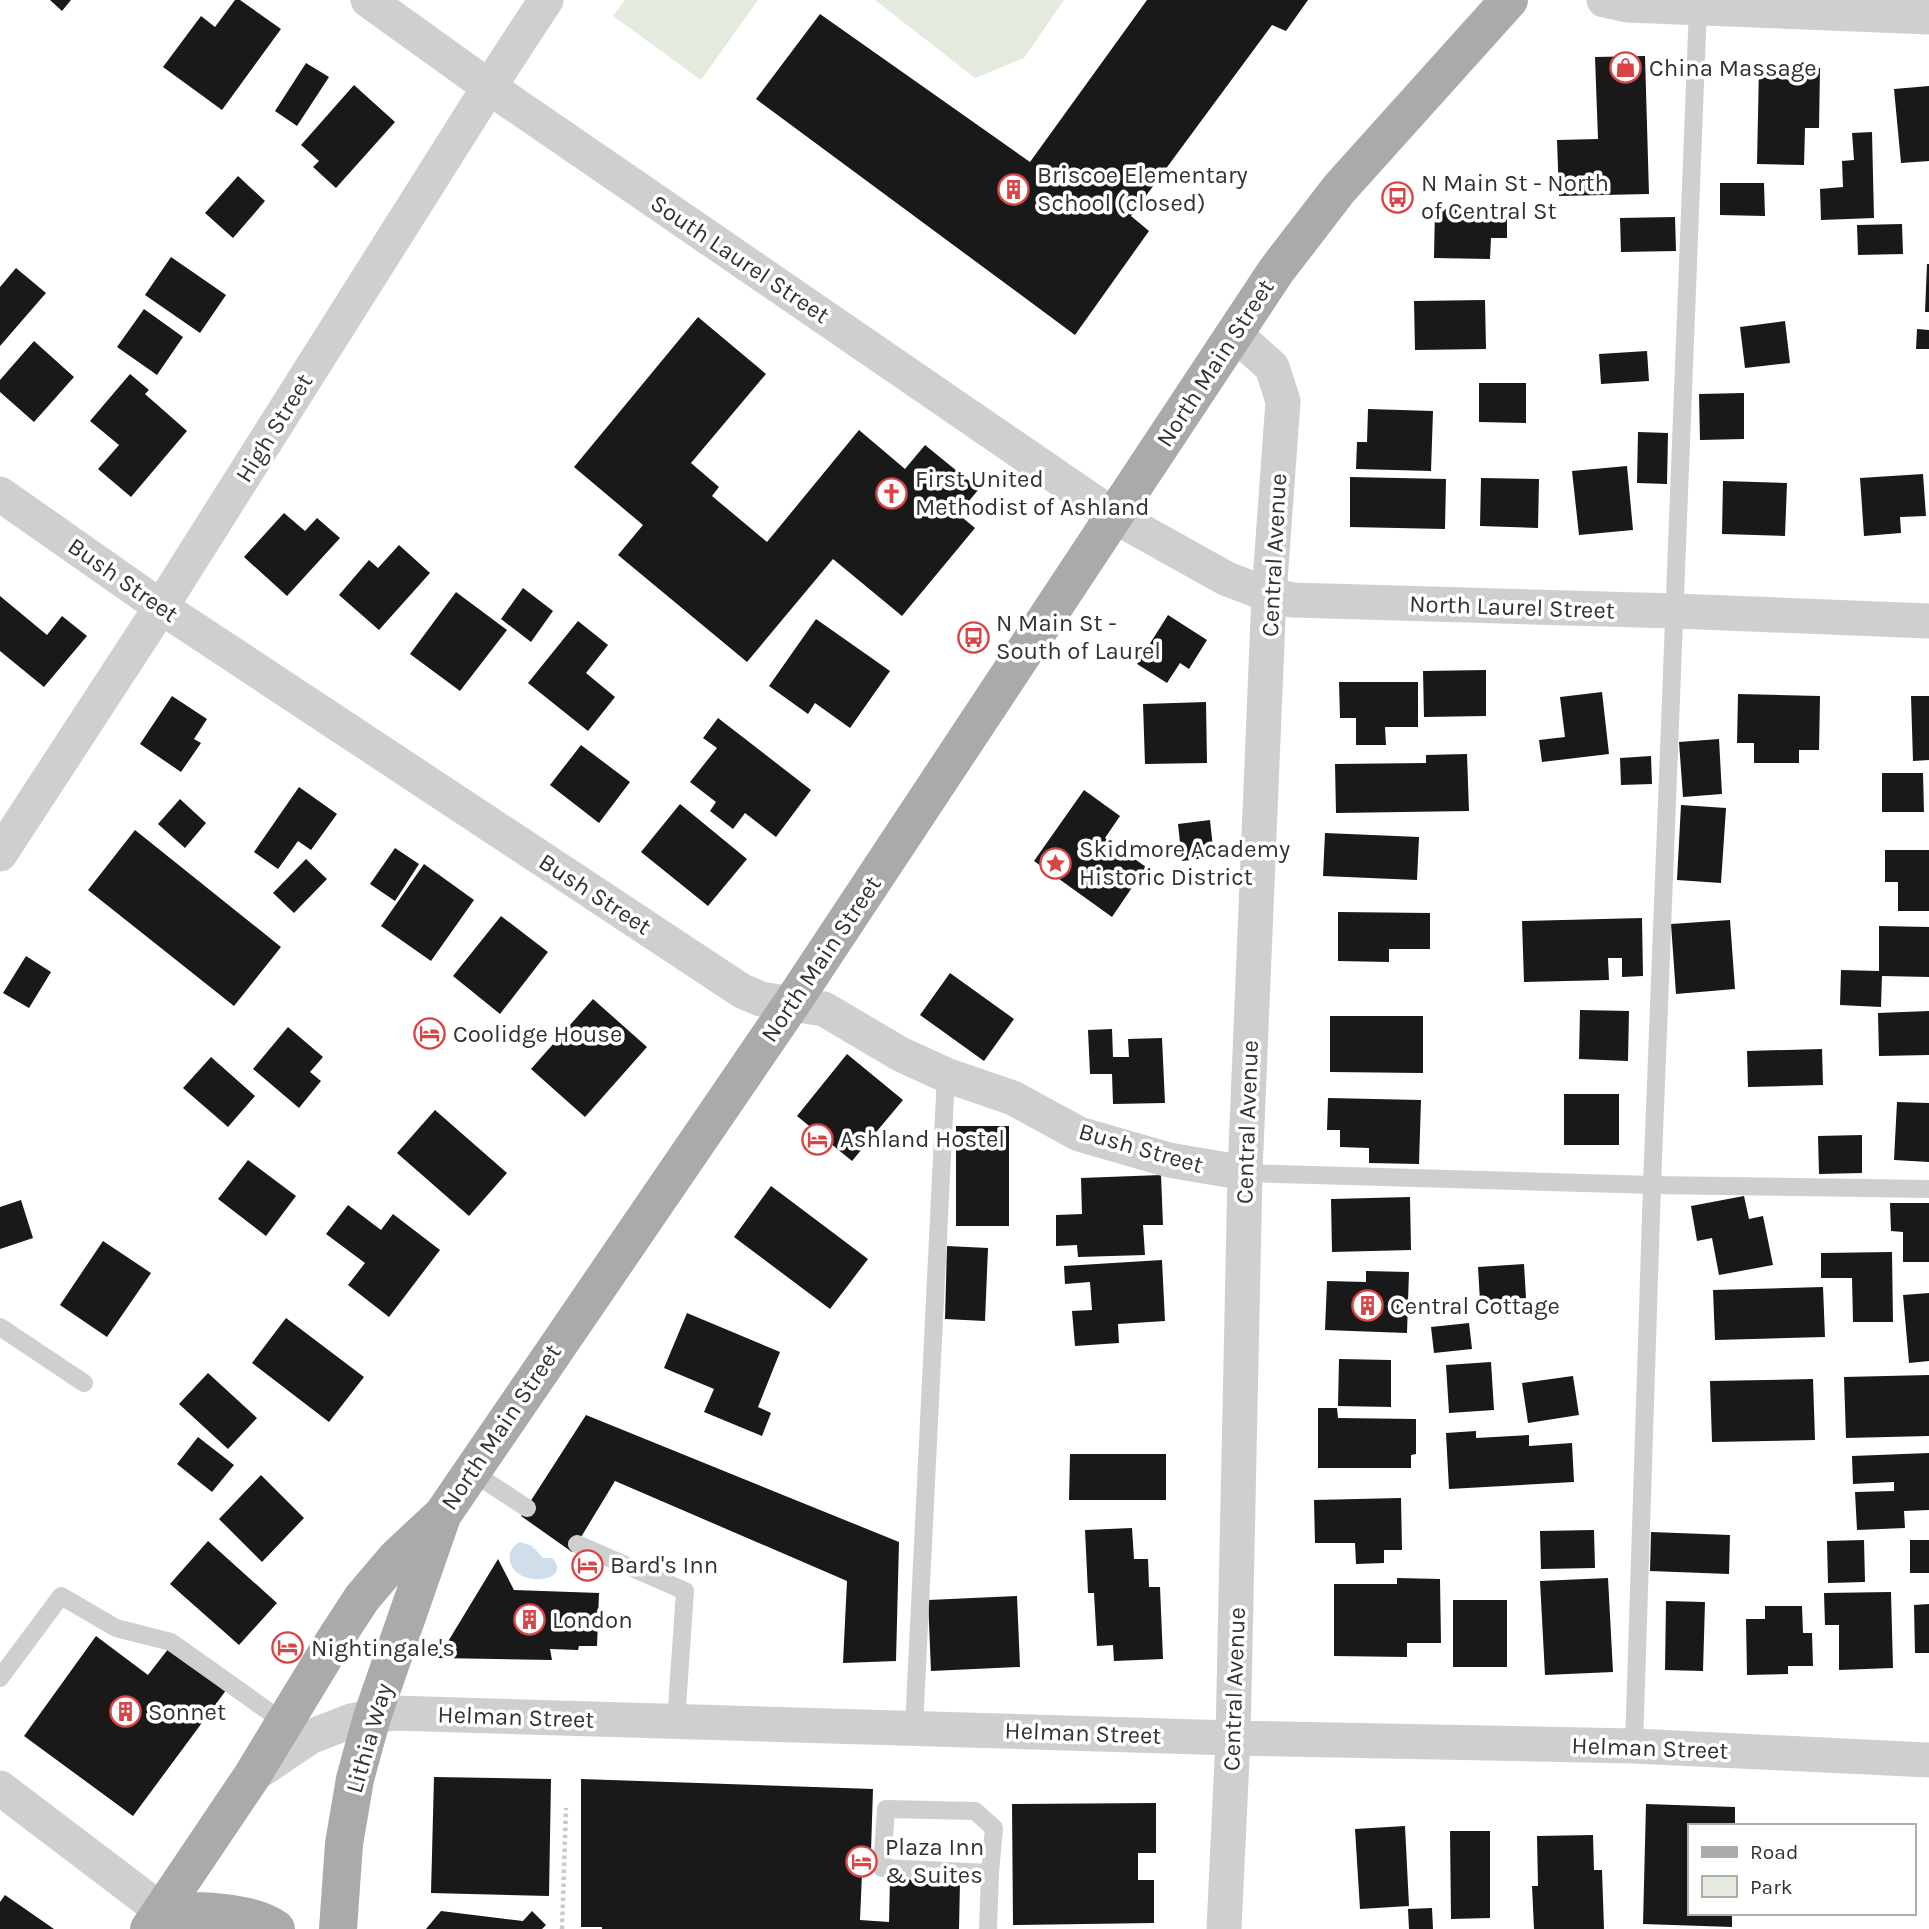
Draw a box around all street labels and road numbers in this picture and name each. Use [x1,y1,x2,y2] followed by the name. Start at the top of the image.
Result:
[645,189,835,329] street label: South Laurel Street
[1150,274,1280,452] street label: North Main Street
[230,369,318,487] street label: High Street
[1256,472,1292,638] street label: Central Avenue
[62,532,184,628] street label: Bush Street
[1409,589,1615,625] street label: North Laurel Street
[534,847,656,941] street label: Bush Street
[755,871,887,1047] street label: North Main Street
[1230,1040,1264,1204] street label: Central Avenue
[1076,1117,1206,1179] street label: Bush Street
[435,1339,567,1515] street label: North Main Street
[1217,1607,1251,1771] street label: Central Avenue
[340,1680,398,1796] street label: Lithia Way
[437,1700,595,1734] street label: Helman Street
[1004,1716,1162,1750] street label: Helman Street
[1571,1731,1729,1765] street label: Helman Street

